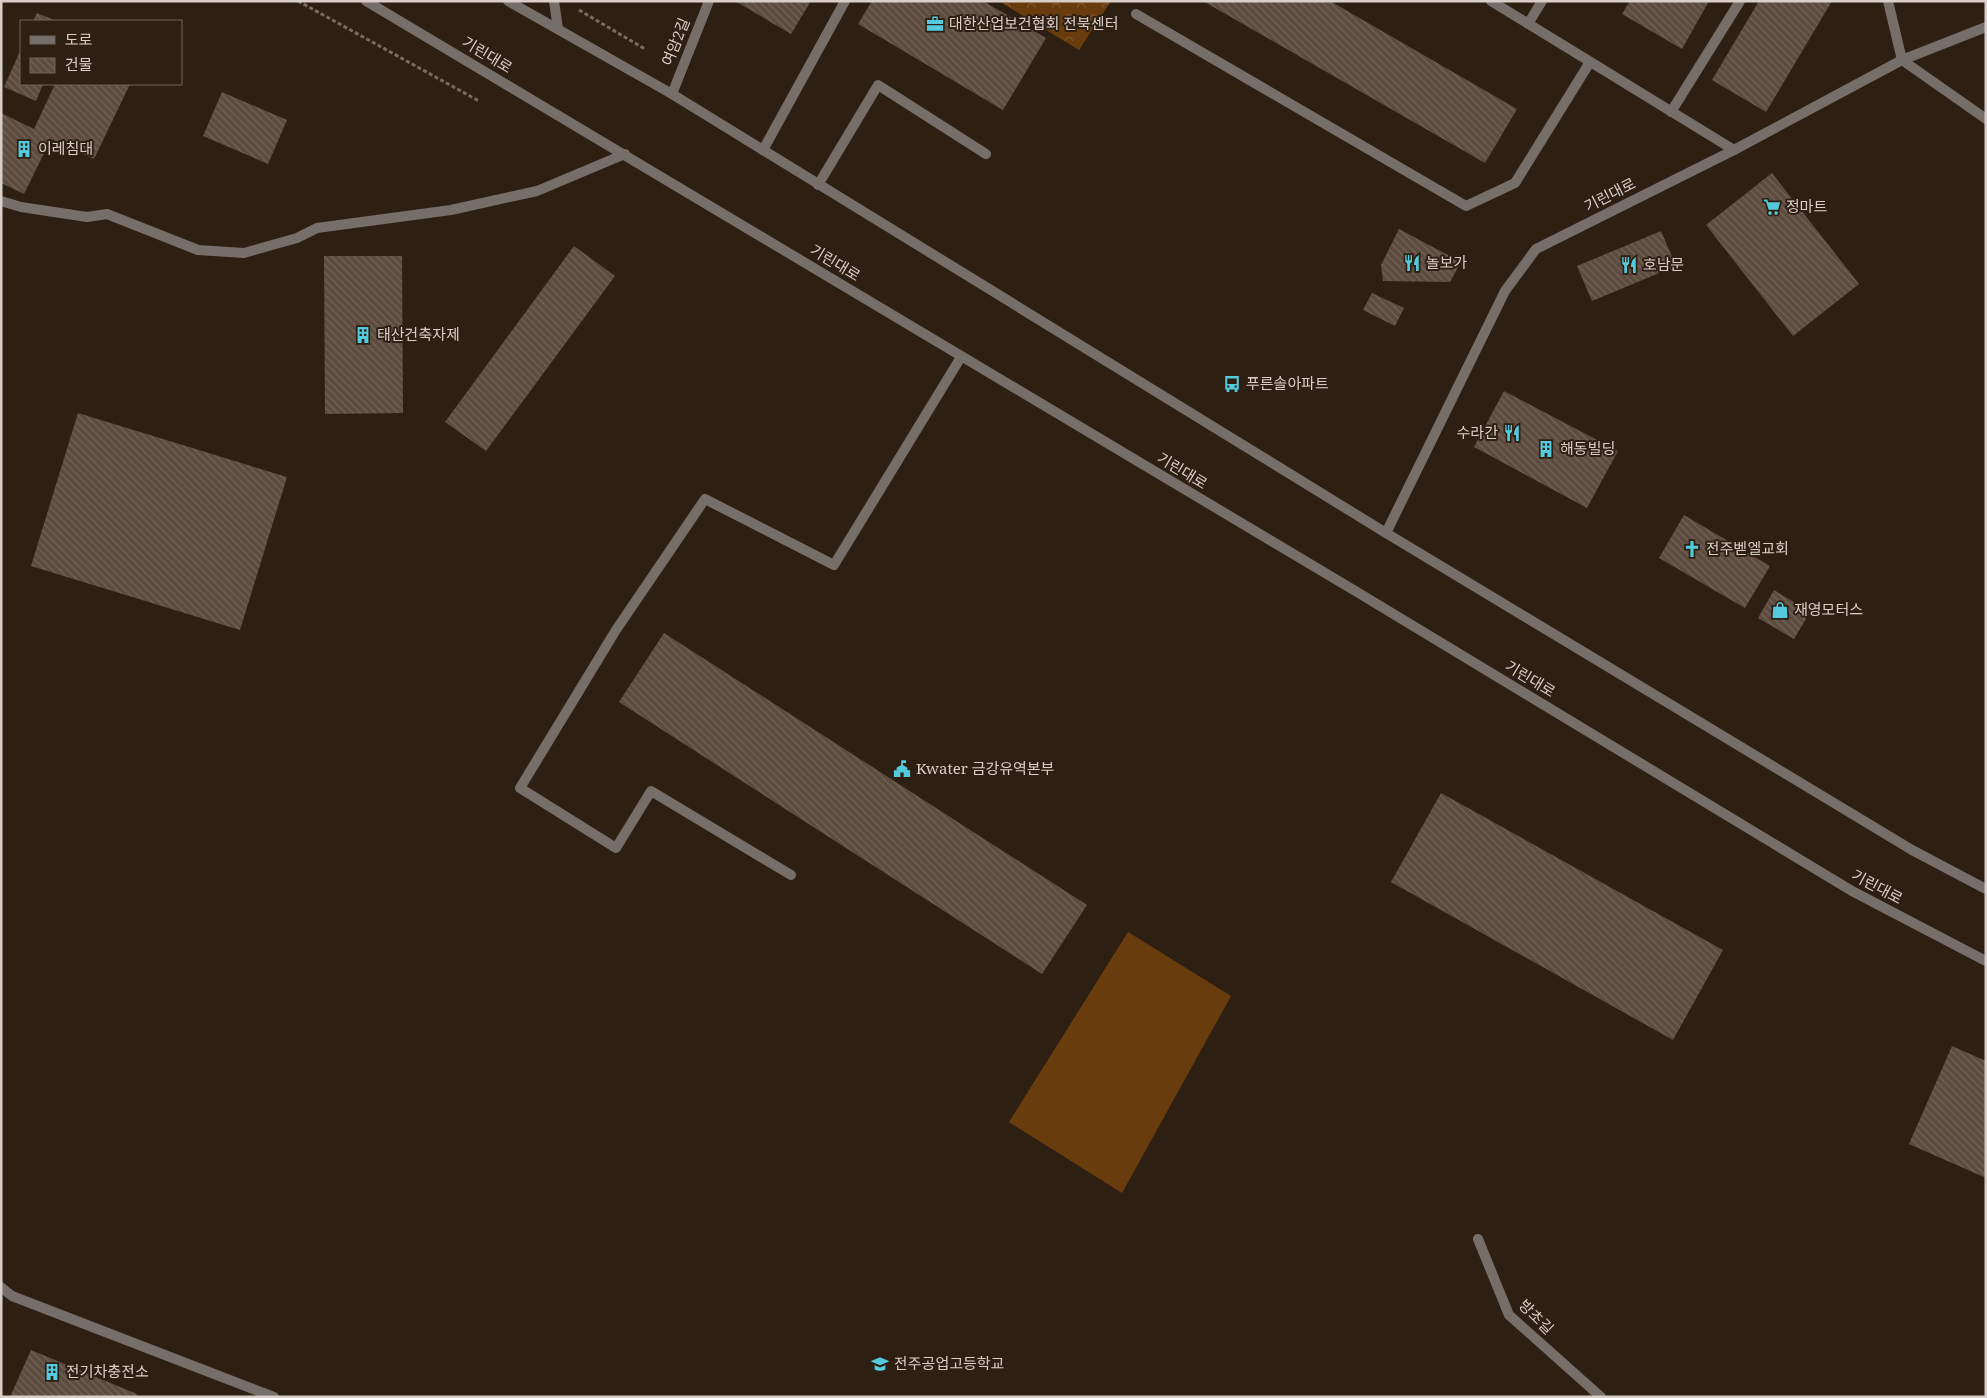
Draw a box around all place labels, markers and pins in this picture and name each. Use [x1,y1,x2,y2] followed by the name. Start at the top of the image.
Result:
[949,13,1119,33] place label: 대한산업보건협회 전북센터
[925,14,945,34] office icon: 대한산업보건협회 전북센터
[38,138,93,158] place label: 이레침대
[14,139,34,159] building icon: 이레침대
[1786,196,1828,216] place label: 정마트
[1762,197,1782,217] supermarket icon: 정마트
[1426,252,1468,272] place label: 놀보가
[1402,253,1422,273] restaurant icon: 놀보가
[1643,254,1684,274] place label: 호남문
[1619,255,1639,275] restaurant icon: 호남문
[377,324,460,344] place label: 태산건축자제
[353,325,373,345] building icon: 태산건축자제
[1246,373,1329,393] place label: 푸른솔아파트
[1222,374,1242,394] bus stop icon: 푸른솔아파트
[1457,422,1498,442] place label: 수라간
[1502,423,1522,443] restaurant icon: 수라간
[1560,438,1615,458] place label: 해동빌딩
[1536,439,1556,459] building icon: 해동빌딩
[1706,538,1789,558] place label: 전주벧엘교회
[1682,539,1702,559] church icon: 전주벧엘교회
[1794,599,1863,619] place label: 재영모터스
[1770,600,1790,620] shop icon: 재영모터스
[916,758,1055,778] place label: Kwater 금강유역본부
[892,759,912,779] public building icon: Kwater 금강유역본부
[894,1353,1004,1373] place label: 전주공업고등학교
[870,1354,890,1374] school or university icon: 전주공업고등학교
[66,1361,149,1381] place label: 전기차충전소
[42,1362,62,1382] building icon: 전기차충전소

